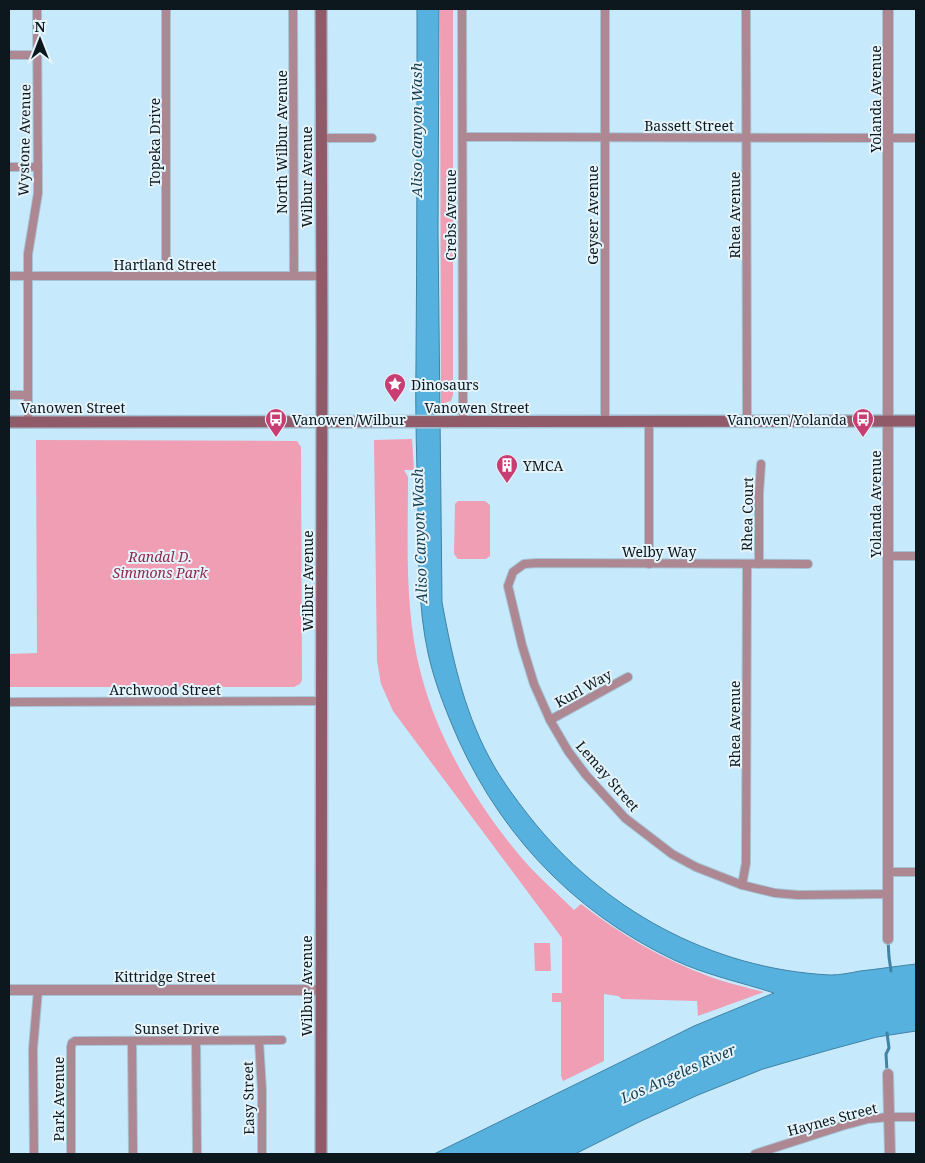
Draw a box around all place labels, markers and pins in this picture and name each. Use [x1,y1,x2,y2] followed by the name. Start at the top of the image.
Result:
[383,372,407,403] place icon: Dinosaurs
[411,375,479,394] place label: Dinosaurs
[264,407,288,438] bus stop icon: Vanowen/Wilbur
[851,407,875,438] bus stop icon: Vanowen/Yolanda
[292,410,406,429] place label: Vanowen/Wilbur
[727,410,847,429] place label: Vanowen/Yolanda
[495,453,519,484] building icon: YMCA
[522,456,563,475] place label: YMCA

